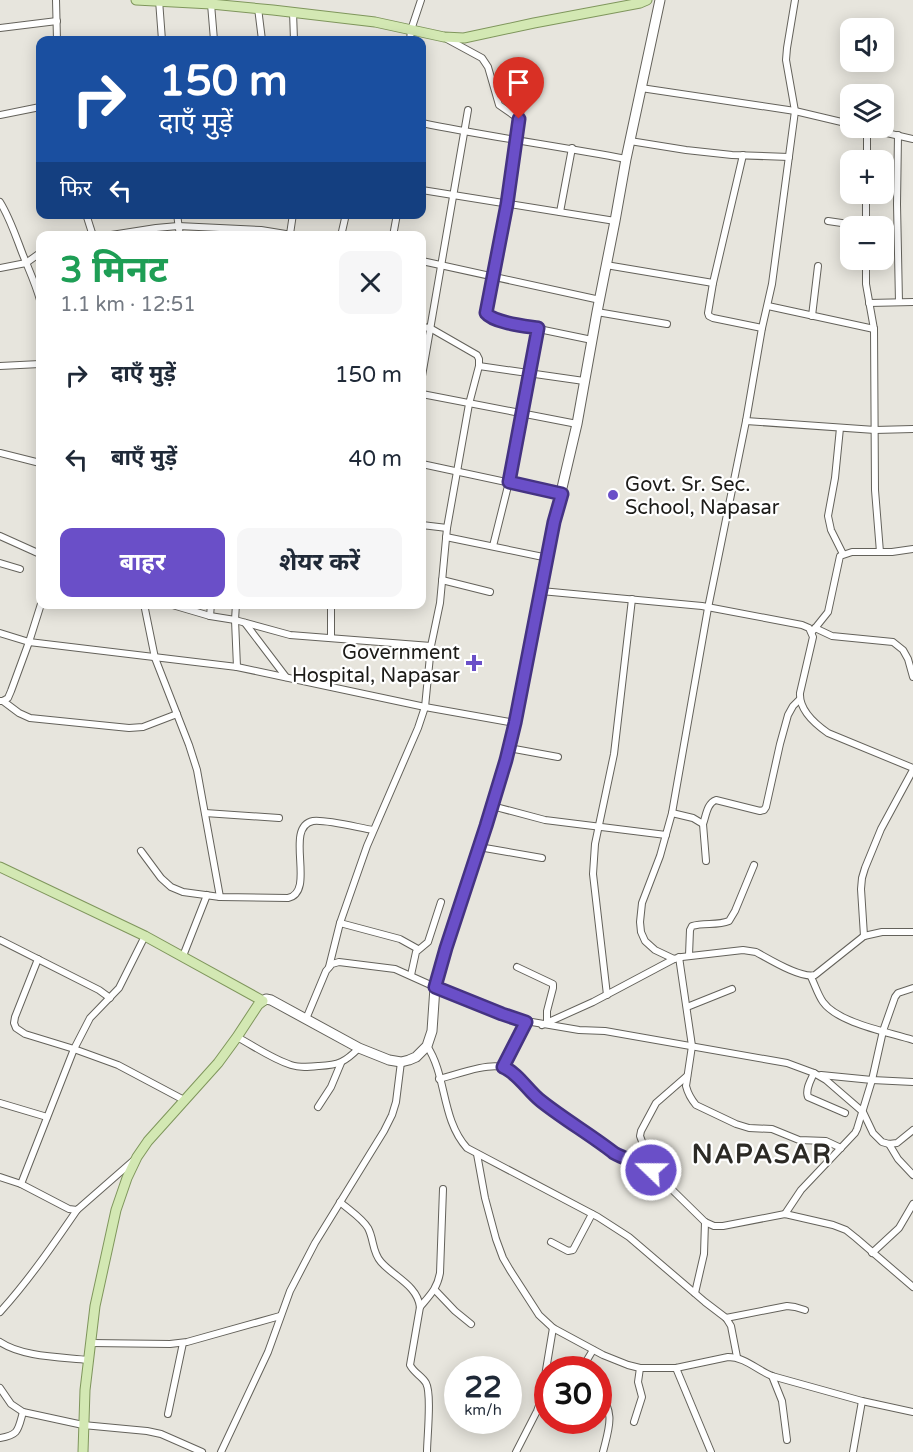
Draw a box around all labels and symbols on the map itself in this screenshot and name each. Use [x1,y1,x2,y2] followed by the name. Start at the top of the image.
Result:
[493,57,544,119] pin
[625,473,780,520] place label: Govt. Sr. Sec. School, Napasar
[606,488,620,502] marker: Govt. Sr. Sec. School, Napasar
[292,641,460,688] place label: Government Hospital, Napasar
[465,654,483,672] marker: Government Hospital, Napasar
[619,1138,683,1202] position arrow
[692,1139,832,1170] district label: NAPASAR
[534,1356,612,1434] speed limit sign: 30

